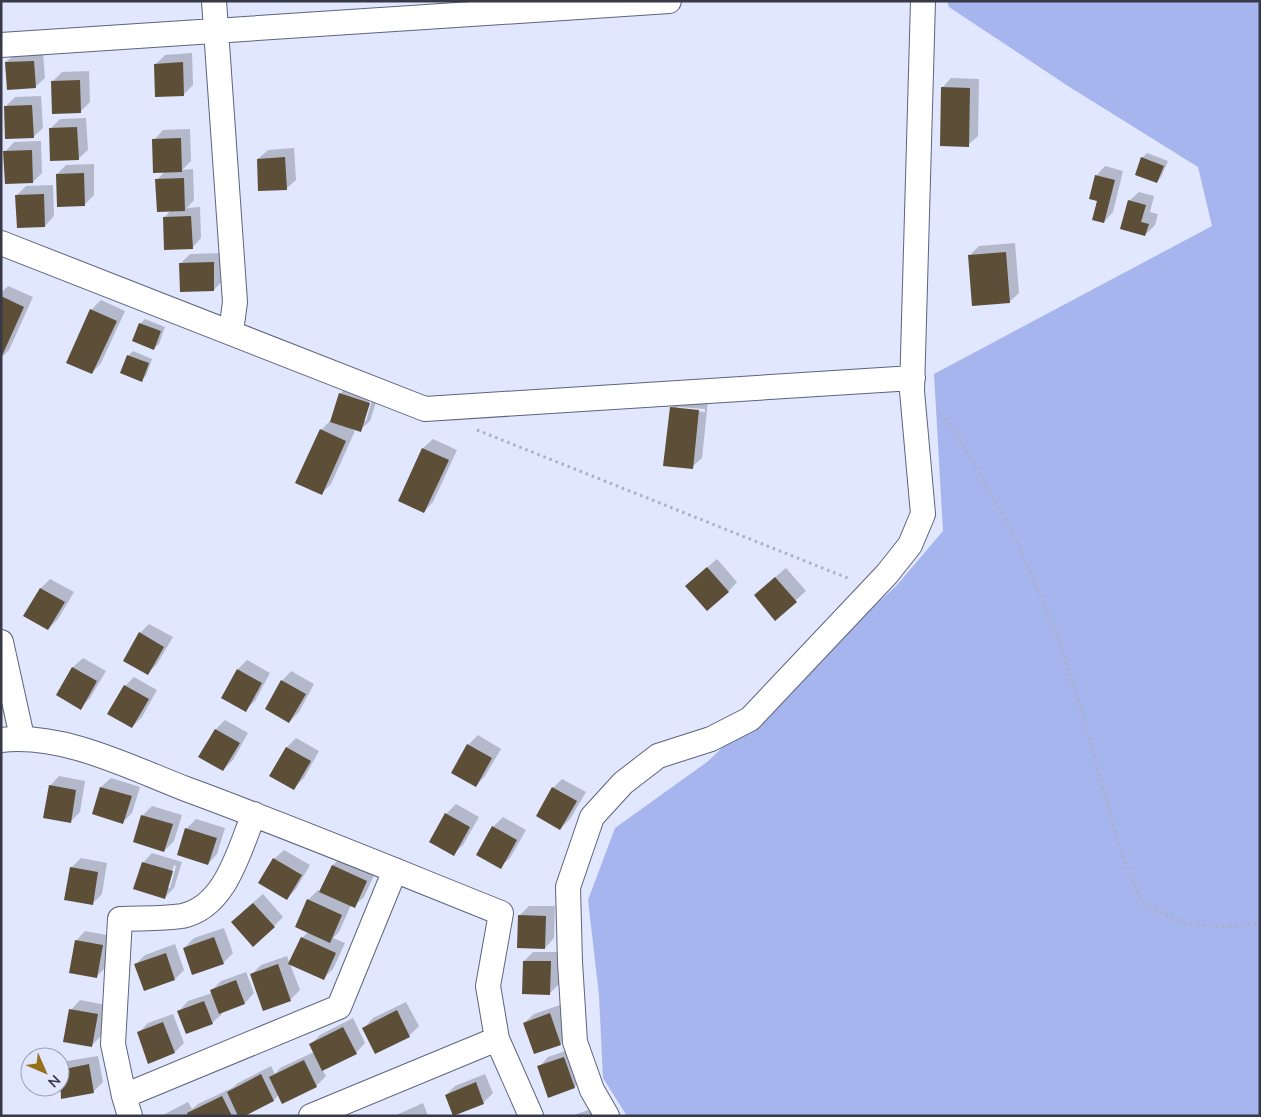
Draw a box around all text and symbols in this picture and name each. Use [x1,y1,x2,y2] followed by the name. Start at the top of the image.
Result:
[20,1047,70,1097] north arrow
[44,1071,64,1091] text: N

